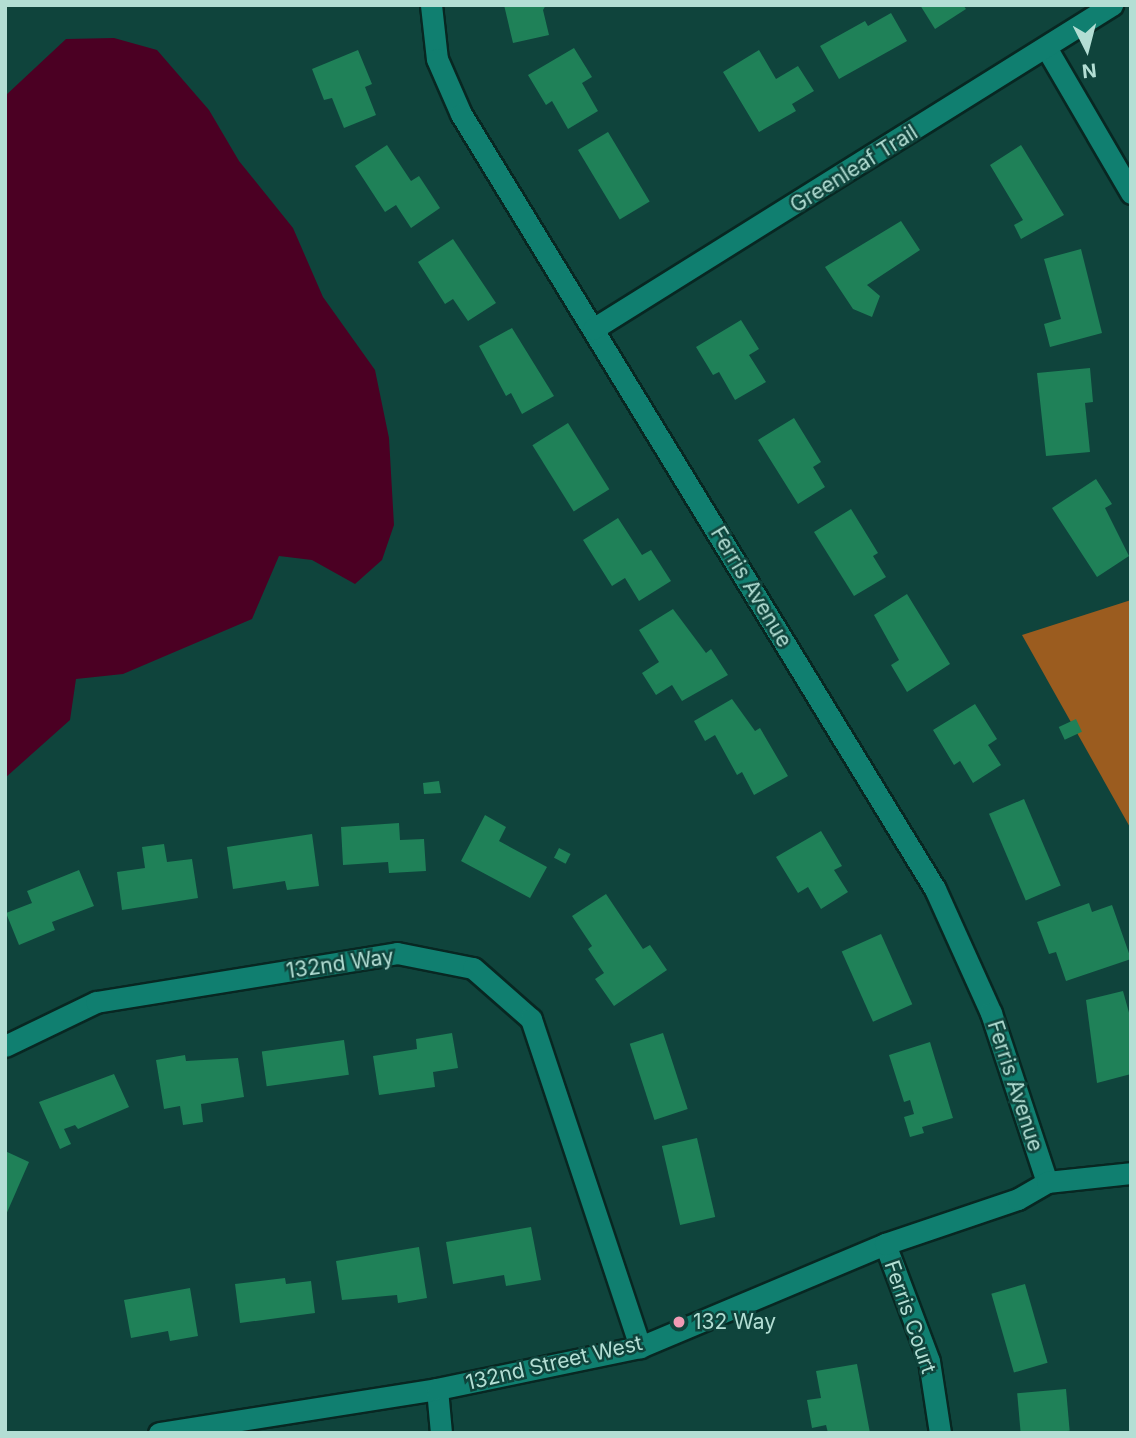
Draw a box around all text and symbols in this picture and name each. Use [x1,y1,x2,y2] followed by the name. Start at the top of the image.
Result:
[1052,14,1122,84] north arrow
[1081,58,1098,83] text: N
[786,120,922,218] street label: Greenleaf Trail
[705,522,797,652] street label: Ferris Avenue
[285,944,395,984] street label: 132nd Way
[982,1017,1048,1155] street label: Ferris Avenue
[879,1257,941,1377] street label: Ferris Court
[693,1309,776,1335] place label: 132 Way
[671,1314,687,1330] marker: 132 Way
[463,1330,645,1396] street label: 132nd Street West

